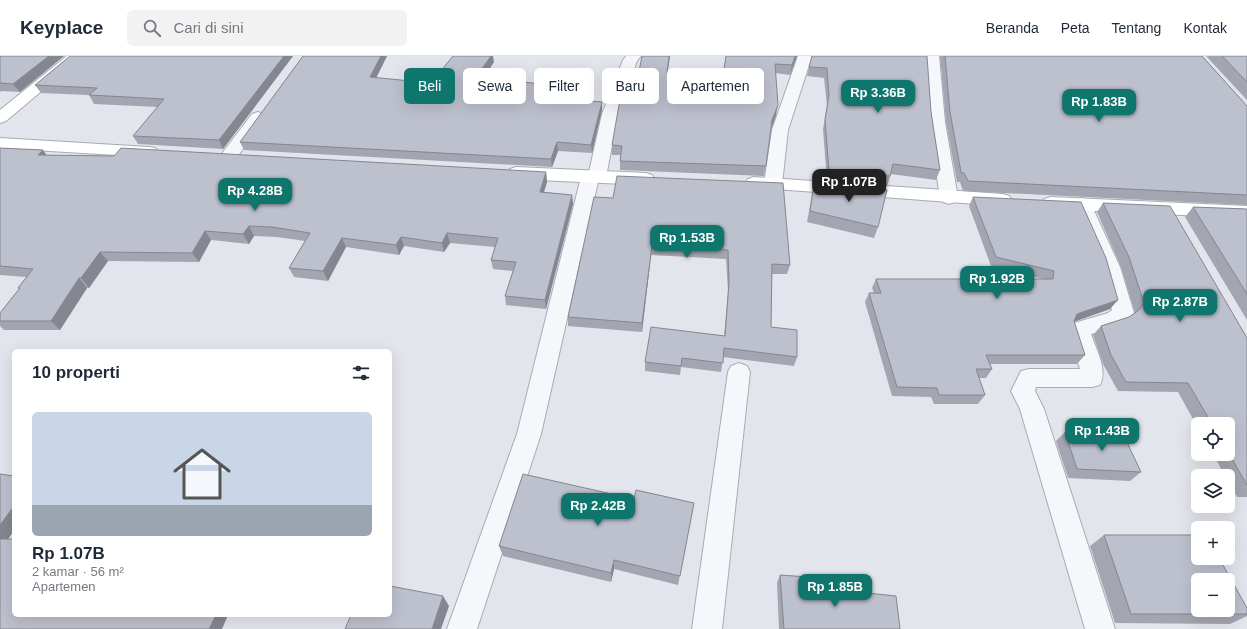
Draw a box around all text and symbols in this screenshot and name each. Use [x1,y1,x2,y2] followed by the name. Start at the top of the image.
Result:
[127,10,407,46] search box
[20,17,103,38] text: Keyplace
[141,17,163,39] icon: search
[173,19,243,36] text: Cari di sini
[986,20,1039,36] text: Beranda
[1061,20,1090,36] text: Peta
[1112,20,1161,36] text: Tentang
[1183,20,1227,36] text: Kontak
[404,68,455,104] chip: Beli
[463,68,526,104] chip: Sewa
[534,68,594,104] chip: Filter
[602,68,659,104] chip: Baru
[667,68,764,104] chip: Apartemen
[837,80,919,114] pin: Rp 3.36B
[850,85,906,100] text: Rp 3.36B
[1058,89,1140,123] pin: Rp 1.83B
[1071,94,1127,109] text: Rp 1.83B
[808,169,890,203] pin: Rp 1.07B
[821,174,877,189] text: Rp 1.07B
[214,178,296,212] pin: Rp 4.28B
[227,183,283,198] text: Rp 4.28B
[646,225,728,259] pin: Rp 1.53B
[659,230,715,245] text: Rp 1.53B
[956,266,1038,300] pin: Rp 1.92B
[969,271,1025,286] text: Rp 1.92B
[1139,289,1221,323] pin: Rp 2.87B
[1152,294,1208,309] text: Rp 2.87B
[350,362,372,384] icon: filters
[32,363,120,382] text: 10 properti
[1191,417,1235,617] map controls
[1191,417,1235,461] button: locate
[1061,418,1143,452] pin: Rp 1.43B
[1074,423,1130,438] text: Rp 1.43B
[166,438,238,510] icon: home
[1191,469,1235,513] button: layers
[557,493,639,527] pin: Rp 2.42B
[570,498,626,513] text: Rp 2.42B
[1191,521,1235,565] button: +
[32,544,105,563] text: Rp 1.07B
[32,564,124,579] text: 2 kamar · 56 m²
[1191,573,1235,617] button: −
[794,574,876,608] pin: Rp 1.85B
[32,579,96,594] text: Apartemen
[807,579,863,594] text: Rp 1.85B

